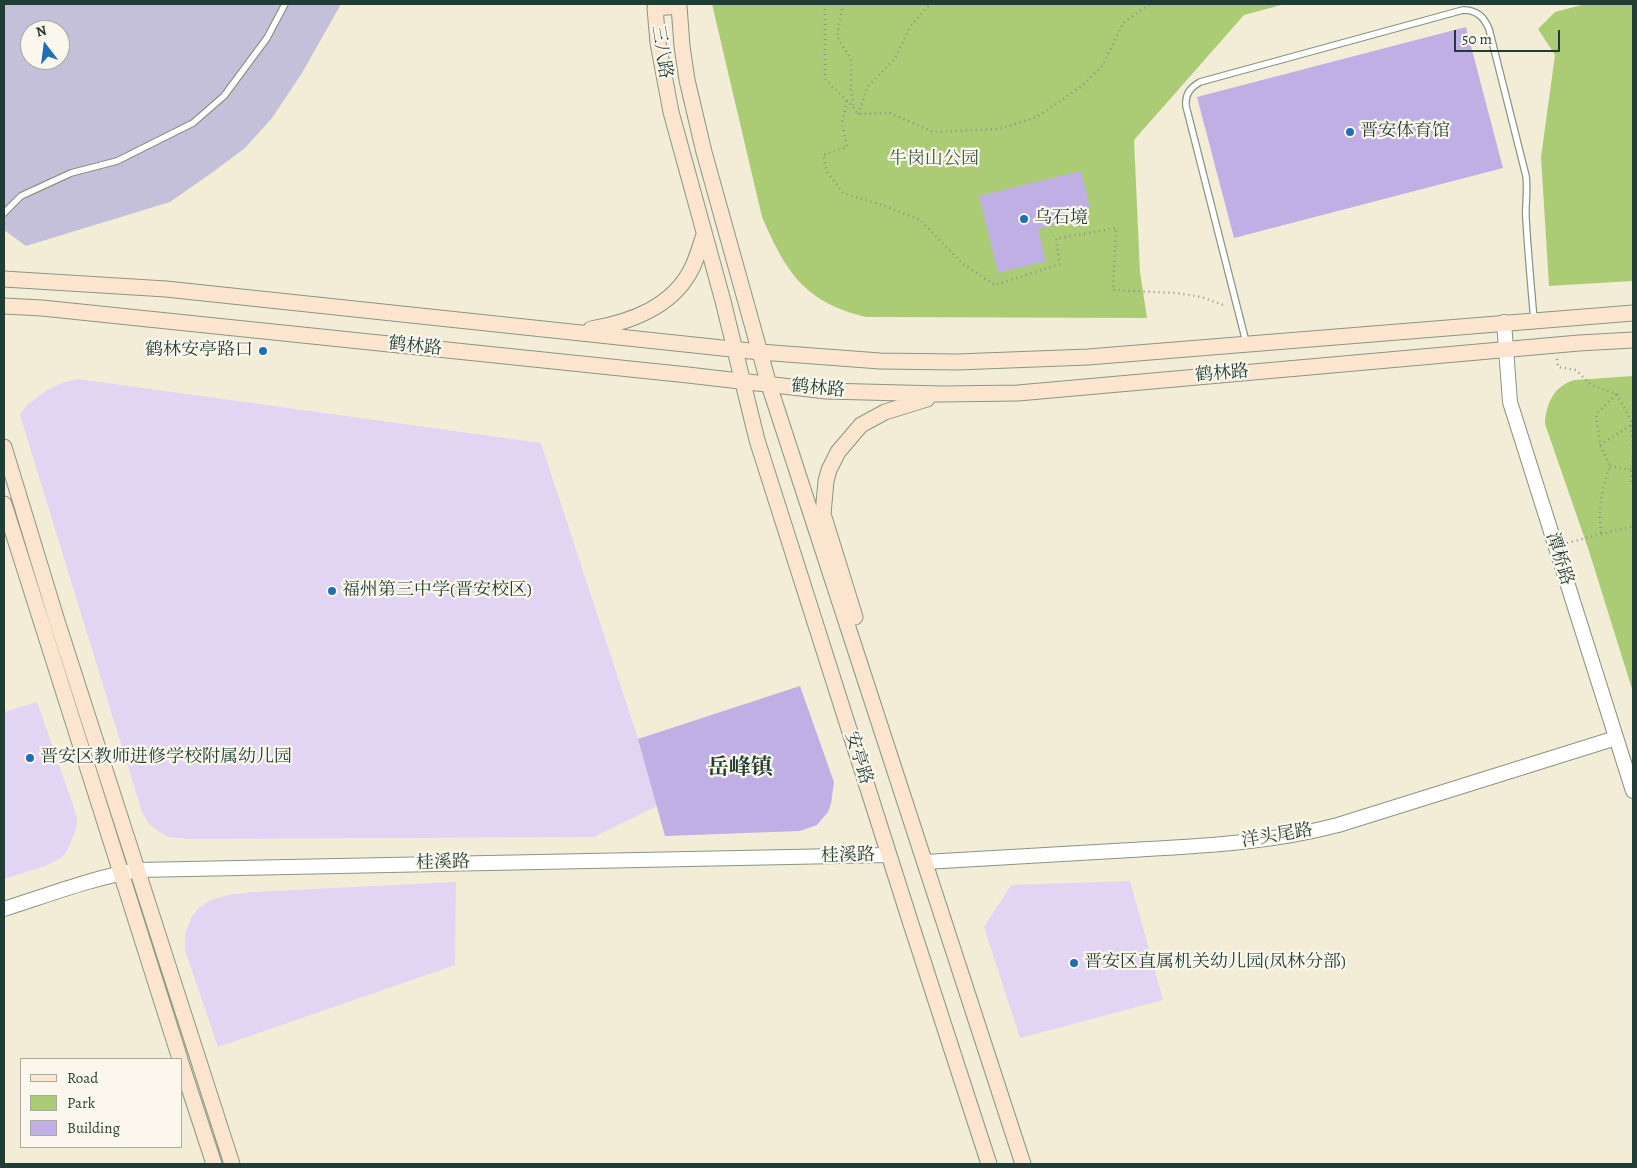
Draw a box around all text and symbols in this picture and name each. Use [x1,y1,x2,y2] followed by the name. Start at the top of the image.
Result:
[20,20,70,70] north arrow
[34,20,49,41] text: N
[1457,20,1563,52] scale bar
[646,24,676,80] street label: 三八路
[1462,29,1492,49] text: 50 m
[1360,121,1450,143] place label: 晋安体育馆
[1344,126,1356,138] marker: 晋安体育馆
[889,149,979,171] park label: 牛岗山公园
[1034,208,1088,230] place label: 乌石境
[1018,213,1030,225] marker: 乌石境
[387,333,443,361] street label: 鹤林路
[145,340,253,362] place label: 鹤林安亭路口
[257,345,269,357] marker: 鹤林安亭路口
[1194,361,1250,387] street label: 鹤林路
[790,376,846,402] street label: 鹤林路
[1541,530,1577,588] street label: 潭桥路
[342,580,532,602] place label: 福州第三中学(晋安校区)
[326,585,338,597] marker: 福州第三中学(晋安校区)
[840,729,876,787] street label: 安亭路
[40,747,292,769] place label: 晋安区教师进修学校附属幼儿园
[24,752,36,764] marker: 晋安区教师进修学校附属幼儿园
[707,756,773,782] district label: 岳峰镇
[1240,820,1314,852] street label: 洋头尾路
[821,845,875,867] street label: 桂溪路
[416,852,470,874] street label: 桂溪路
[1084,952,1346,974] place label: 晋安区直属机关幼儿园(凤林分部)
[1068,957,1080,969] marker: 晋安区直属机关幼儿园(凤林分部)
[20,1058,182,1148] legend
[67,1068,98,1088] text: Road
[67,1093,95,1113] text: Park
[67,1118,120,1138] text: Building

